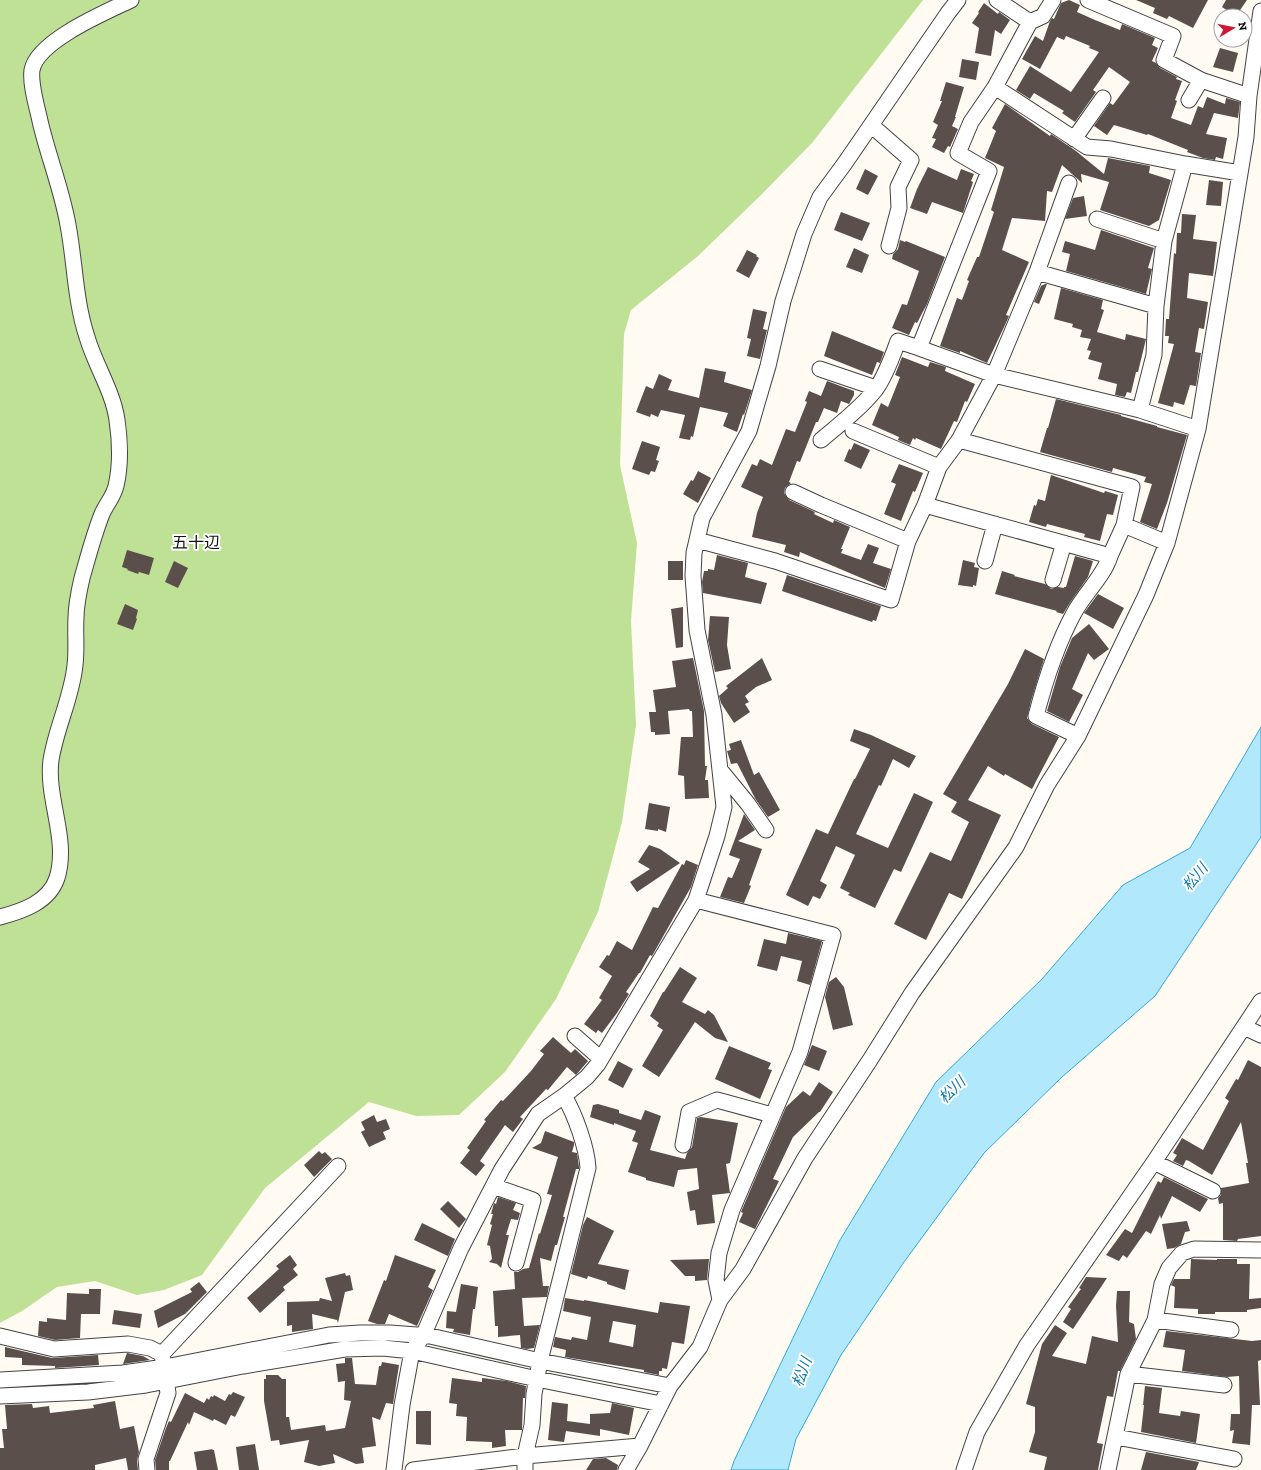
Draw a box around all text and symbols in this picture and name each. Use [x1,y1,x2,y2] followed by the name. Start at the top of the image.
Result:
[1213,8,1253,48] north arrow
[1235,21,1250,32] text: N
[172,533,220,552] district label: 五十辺
[1179,858,1213,894] water label: 松川
[935,1072,970,1107] water label: 松川
[789,1353,816,1389] water label: 松川

